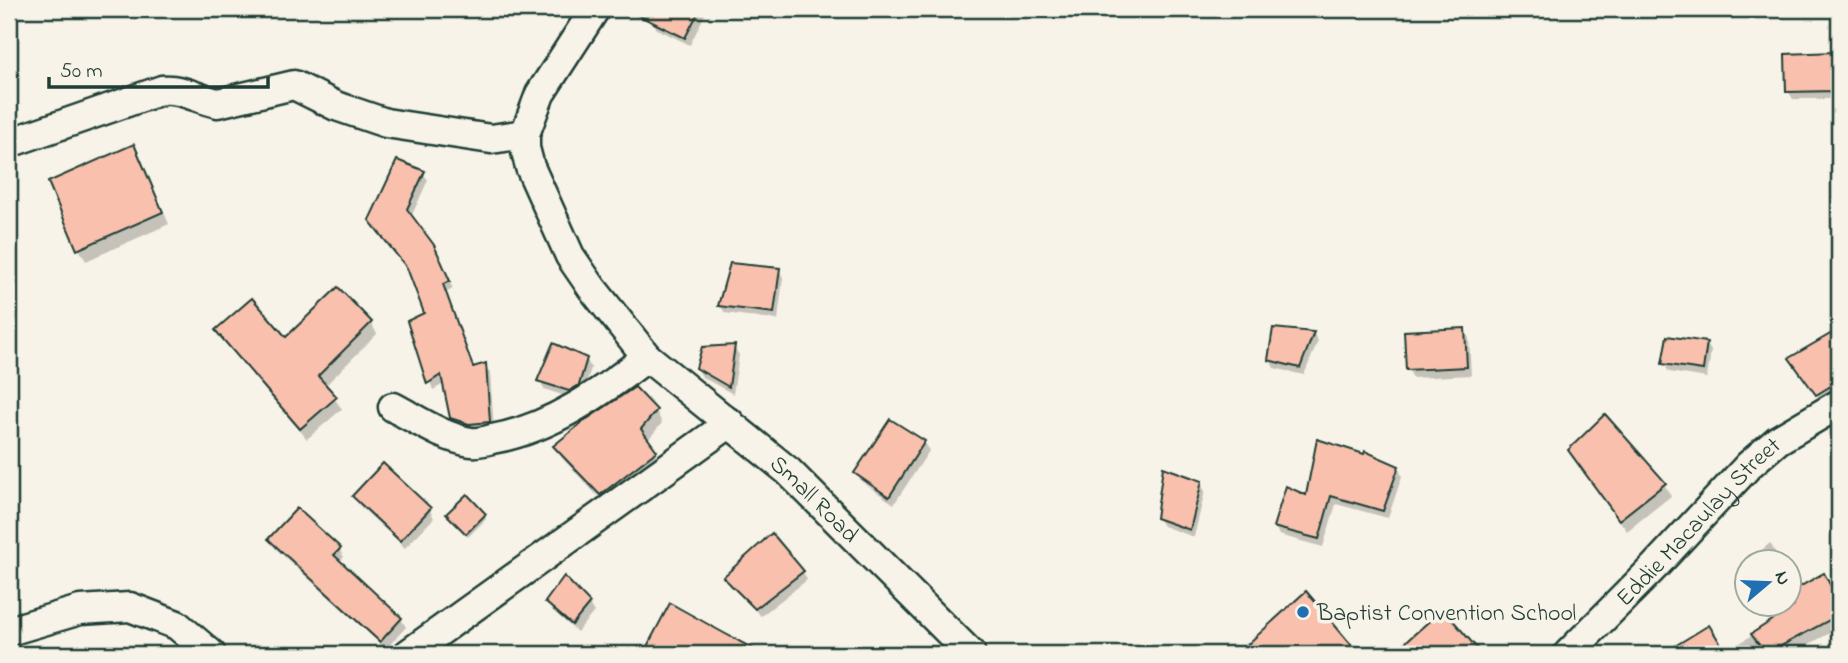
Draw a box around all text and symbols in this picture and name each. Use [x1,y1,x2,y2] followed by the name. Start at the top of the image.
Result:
[49,46,268,90] scale bar
[60,57,103,87] text: 50 m
[1609,430,1790,616] street label: Eddie Macaulay Street
[761,448,866,553] street label: Small Road
[1732,548,1802,618] north arrow
[1767,568,1797,589] text: N
[1316,597,1576,632] place label: Baptist Convention School
[1295,604,1311,620] marker: Baptist Convention School

